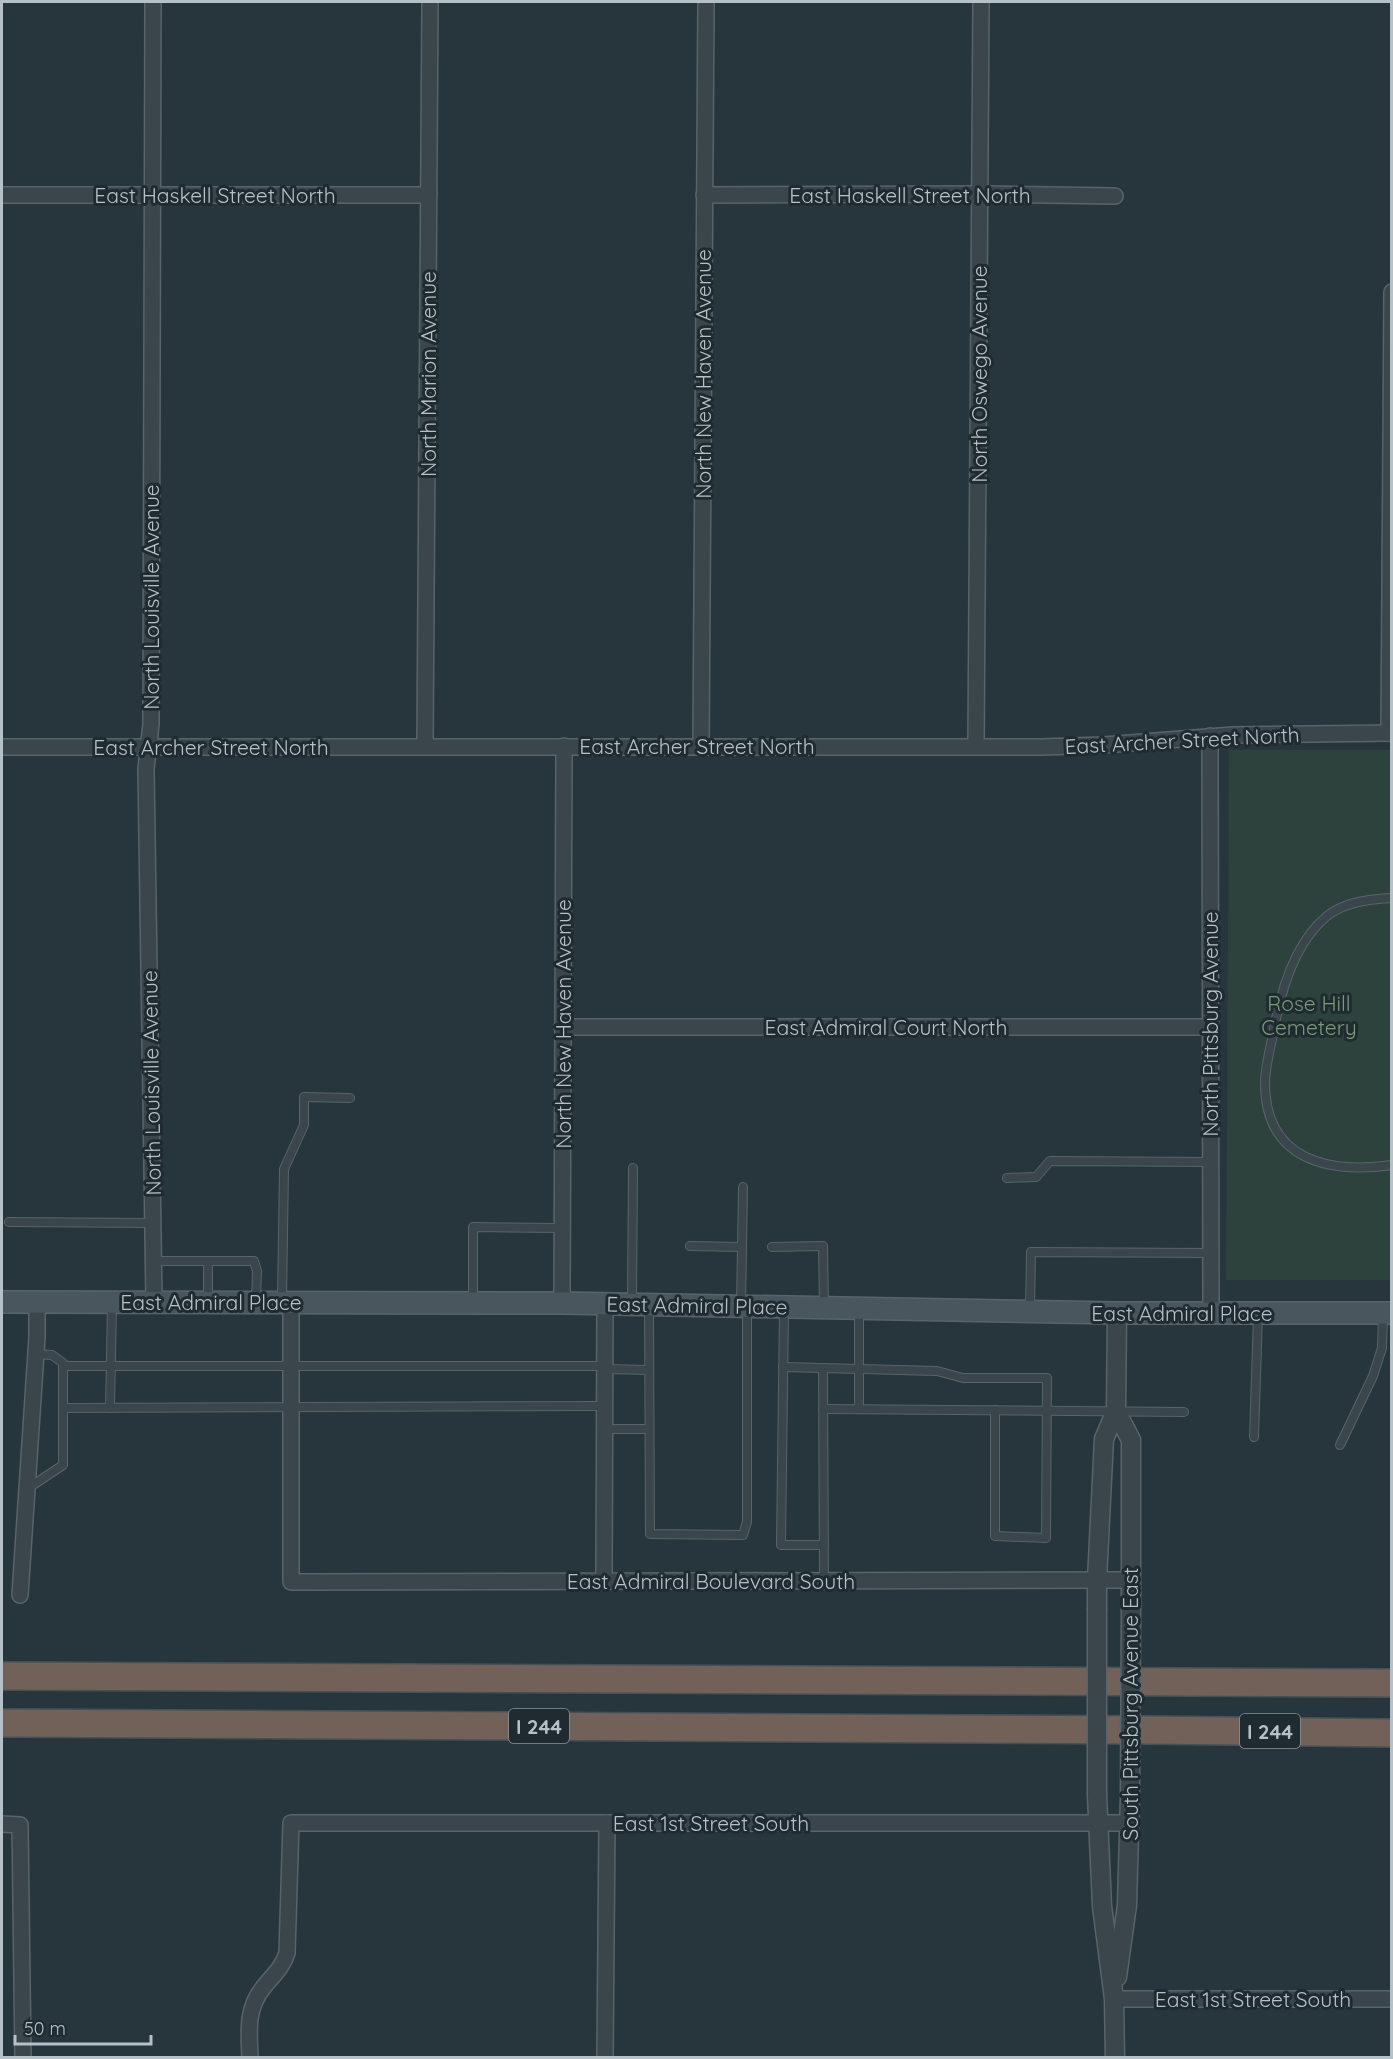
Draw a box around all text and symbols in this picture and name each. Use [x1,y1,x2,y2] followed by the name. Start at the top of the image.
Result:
[94,182,336,208] street label: East Haskell Street North
[789,182,1031,208] street label: East Haskell Street North
[690,249,716,499] street label: North New Haven Avenue
[966,265,992,483] street label: North Oswego Avenue
[415,271,441,477] street label: North Marion Avenue
[138,484,164,710] street label: North Louisville Avenue
[1064,721,1300,759] street label: East Archer Street North
[579,733,815,759] street label: East Archer Street North
[93,734,329,760] street label: East Archer Street North
[550,899,576,1149] street label: North New Haven Avenue
[1197,911,1223,1137] street label: North Pittsburg Avenue
[136,970,166,1196] street label: North Louisville Avenue
[1261,990,1357,1040] park label: Rose Hill Cemetery
[765,1014,1007,1040] street label: East Admiral Court North
[120,1289,302,1315] street label: East Admiral Place
[606,1290,788,1320] street label: East Admiral Place
[1091,1300,1273,1326] street label: East Admiral Place
[1117,1567,1143,1841] street label: South Pittsburg Avenue East
[567,1568,855,1594] street label: East Admiral Boulevard South
[509,1709,569,1743] road number: I 244
[1240,1714,1300,1748] road number: I 244
[613,1810,809,1836] street label: East 1st Street South
[1155,1986,1351,2012] street label: East 1st Street South
[15,2008,152,2046] scale bar
[24,2017,66,2040] text: 50 m

